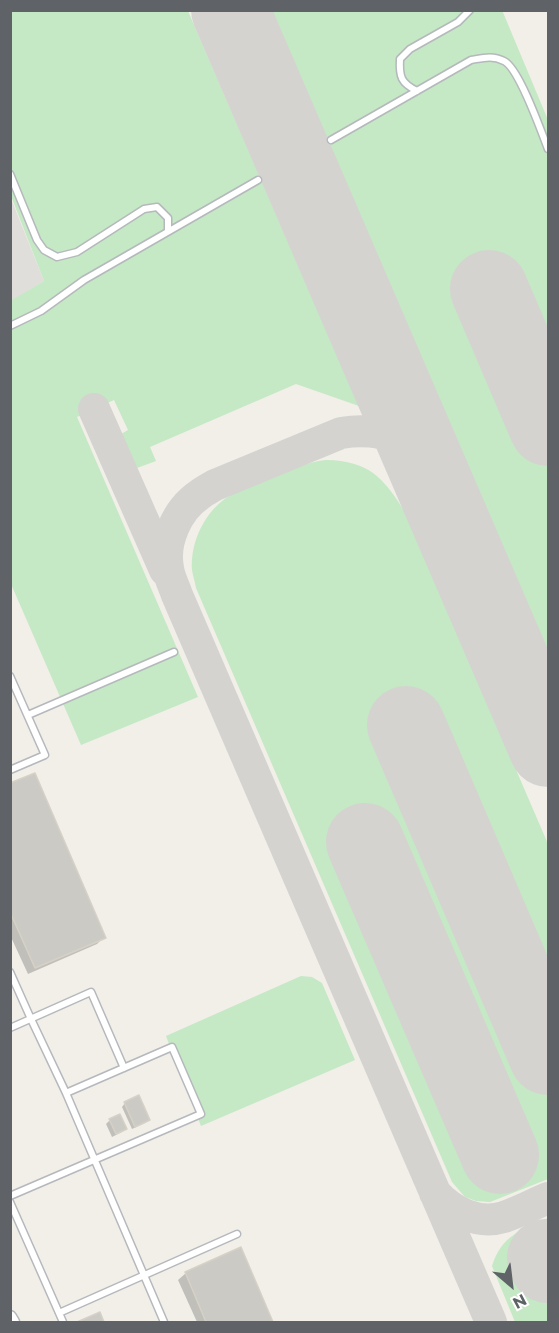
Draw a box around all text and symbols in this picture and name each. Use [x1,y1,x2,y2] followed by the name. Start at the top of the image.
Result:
[481,1255,541,1315] north arrow
[510,1290,530,1313] text: N

